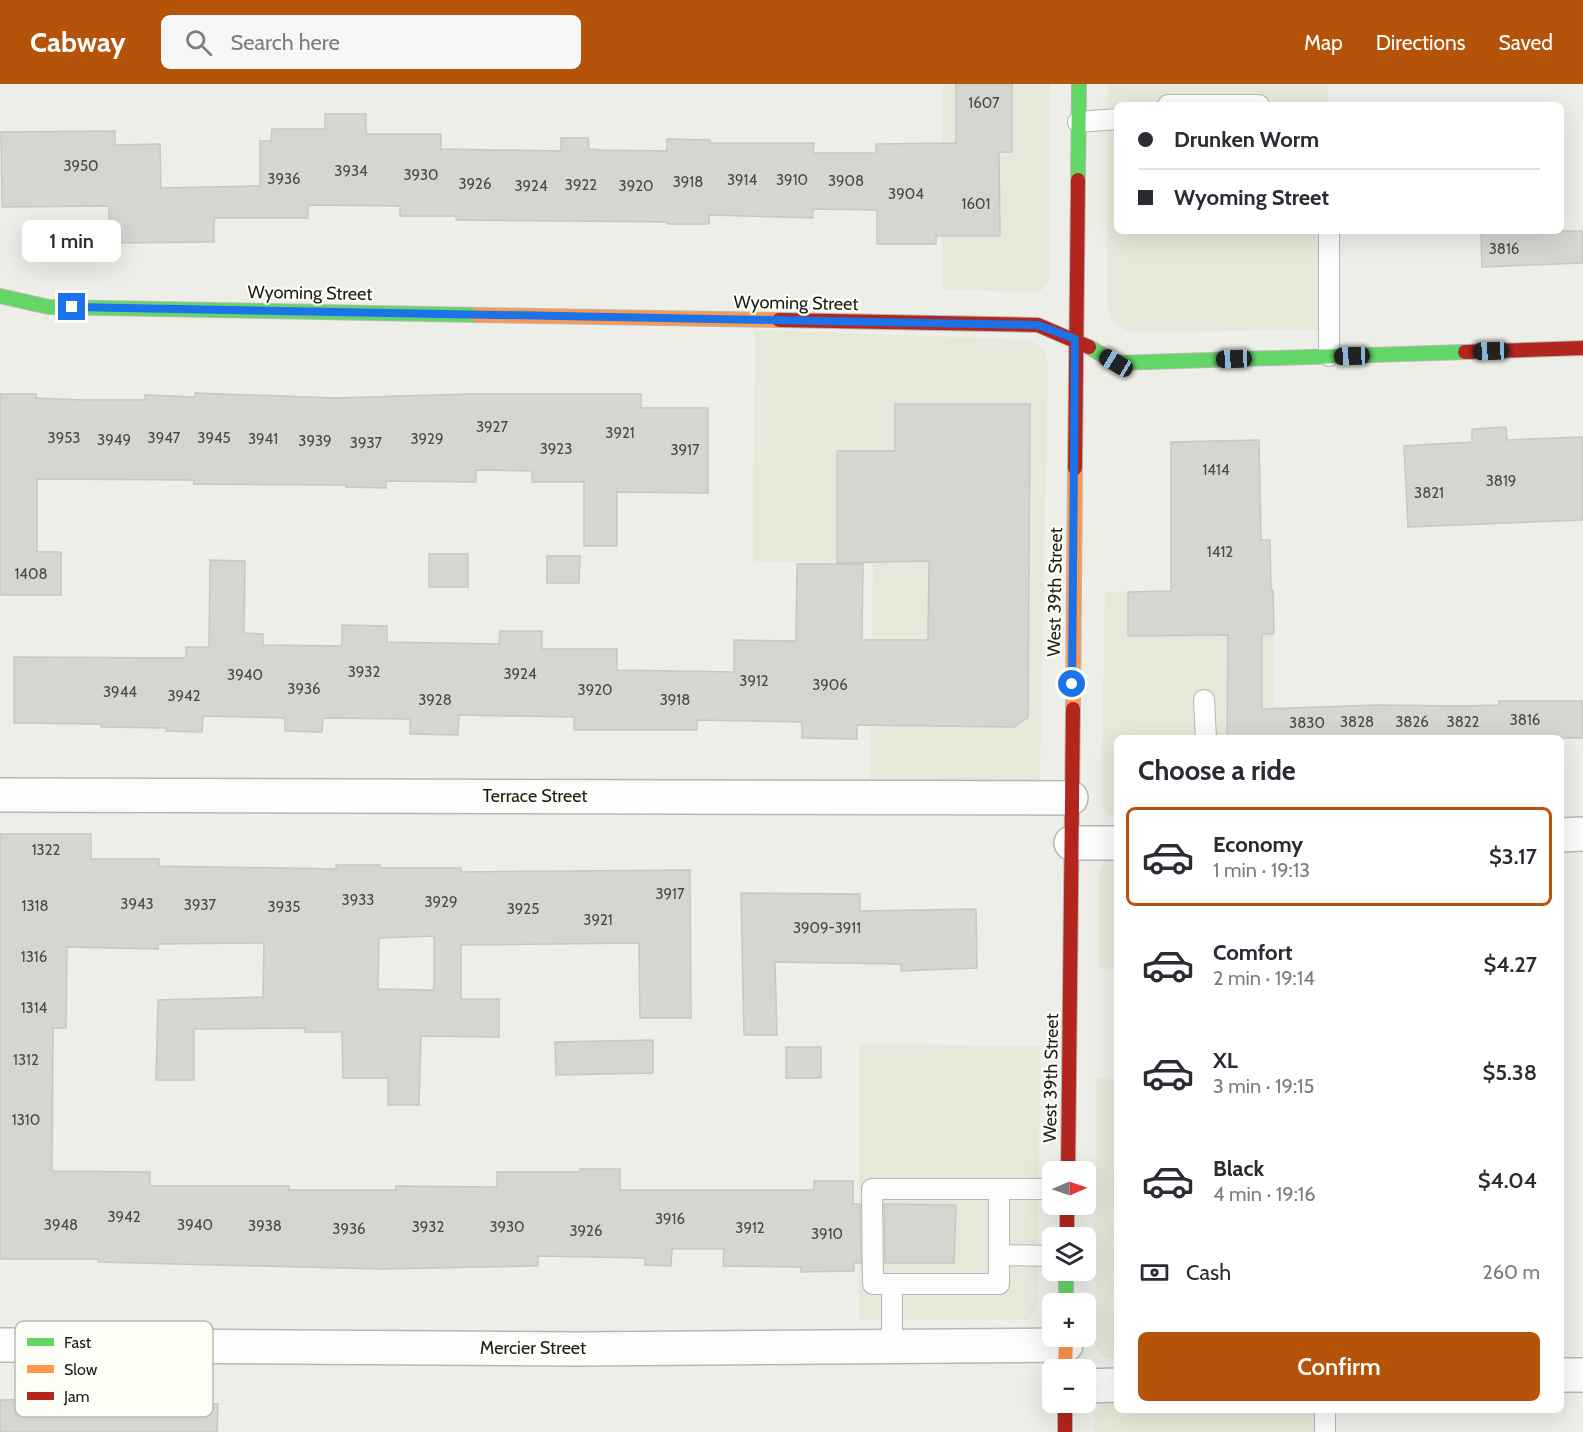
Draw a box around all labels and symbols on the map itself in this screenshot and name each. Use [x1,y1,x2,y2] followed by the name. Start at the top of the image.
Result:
[968,94,1000,112] house number: 1607
[63,157,99,175] house number: 3950
[334,162,368,180] house number: 3934
[403,166,439,184] house number: 3930
[267,170,301,188] house number: 3936
[727,171,757,189] house number: 3914
[776,171,808,189] house number: 3910
[828,172,864,190] house number: 3908
[673,173,703,191] house number: 3918
[458,175,492,193] house number: 3926
[565,176,597,194] house number: 3922
[514,177,548,195] house number: 3924
[619,177,653,195] house number: 3920
[888,185,924,203] house number: 3904
[962,195,990,213] house number: 1601
[22,220,122,262] callout: 1 min
[1489,240,1519,258] house number: 3816
[247,281,373,305] street label: Wyoming Street
[733,291,859,315] street label: Wyoming Street
[58,293,85,320] route end
[1473,341,1509,361] car
[1096,346,1136,380] car
[1334,346,1370,366] car
[1216,349,1252,369] car
[476,418,508,436] house number: 3927
[605,424,635,442] house number: 3921
[48,429,80,447] house number: 3953
[148,429,181,447] house number: 3947
[197,429,231,447] house number: 3945
[248,430,278,448] house number: 3941
[410,430,444,448] house number: 3929
[97,431,131,449] house number: 3949
[298,432,332,450] house number: 3939
[350,434,383,452] house number: 3937
[540,440,572,458] house number: 3923
[670,441,700,459] house number: 3917
[1202,461,1230,479] house number: 1414
[1486,472,1516,490] house number: 3819
[1414,484,1444,502] house number: 3821
[1043,527,1067,657] street label: West 39th Street
[1207,543,1233,561] house number: 1412
[14,565,48,583] house number: 1408
[348,663,380,681] house number: 3932
[503,665,537,683] house number: 3924
[227,666,263,684] house number: 3940
[1058,670,1085,697] route start
[739,672,769,690] house number: 3912
[812,676,848,694] house number: 3906
[287,680,321,698] house number: 3936
[578,681,612,699] house number: 3920
[103,683,137,701] house number: 3944
[167,687,201,705] house number: 3942
[418,691,452,709] house number: 3928
[660,691,690,709] house number: 3918
[1510,711,1540,729] house number: 3816
[1340,713,1374,731] house number: 3828
[1395,713,1429,731] house number: 3826
[1447,713,1480,731] house number: 3822
[1289,714,1325,732] house number: 3830
[483,785,587,807] street label: Terrace Street
[32,841,60,859] house number: 1322
[655,885,685,903] house number: 3917
[342,891,374,909] house number: 3933
[424,893,458,911] house number: 3929
[120,895,154,913] house number: 3943
[184,896,217,914] house number: 3937
[22,897,49,915] house number: 1318
[268,898,300,916] house number: 3935
[507,900,539,918] house number: 3925
[583,911,613,929] house number: 3921
[793,919,861,937] house number: 3909-3911
[21,948,47,966] house number: 1316
[21,999,48,1017] house number: 1314
[1039,1013,1063,1143] street label: West 39th Street
[13,1051,39,1069] house number: 1312
[12,1111,40,1129] house number: 1310
[1042,1161,1096,1215] north arrow
[107,1208,141,1226] house number: 3942
[655,1210,685,1228] house number: 3916
[44,1216,78,1234] house number: 3948
[177,1216,213,1234] house number: 3940
[248,1217,282,1235] house number: 3938
[412,1218,444,1236] house number: 3932
[489,1218,525,1236] house number: 3930
[735,1219,765,1237] house number: 3912
[332,1220,366,1238] house number: 3936
[569,1222,603,1240] house number: 3926
[811,1225,843,1243] house number: 3910
[15,1321,213,1417] legend
[64,1333,92,1352] text: Fast
[480,1337,586,1359] street label: Mercier Street
[64,1360,98,1379] text: Slow
[63,1387,90,1406] text: Jam

